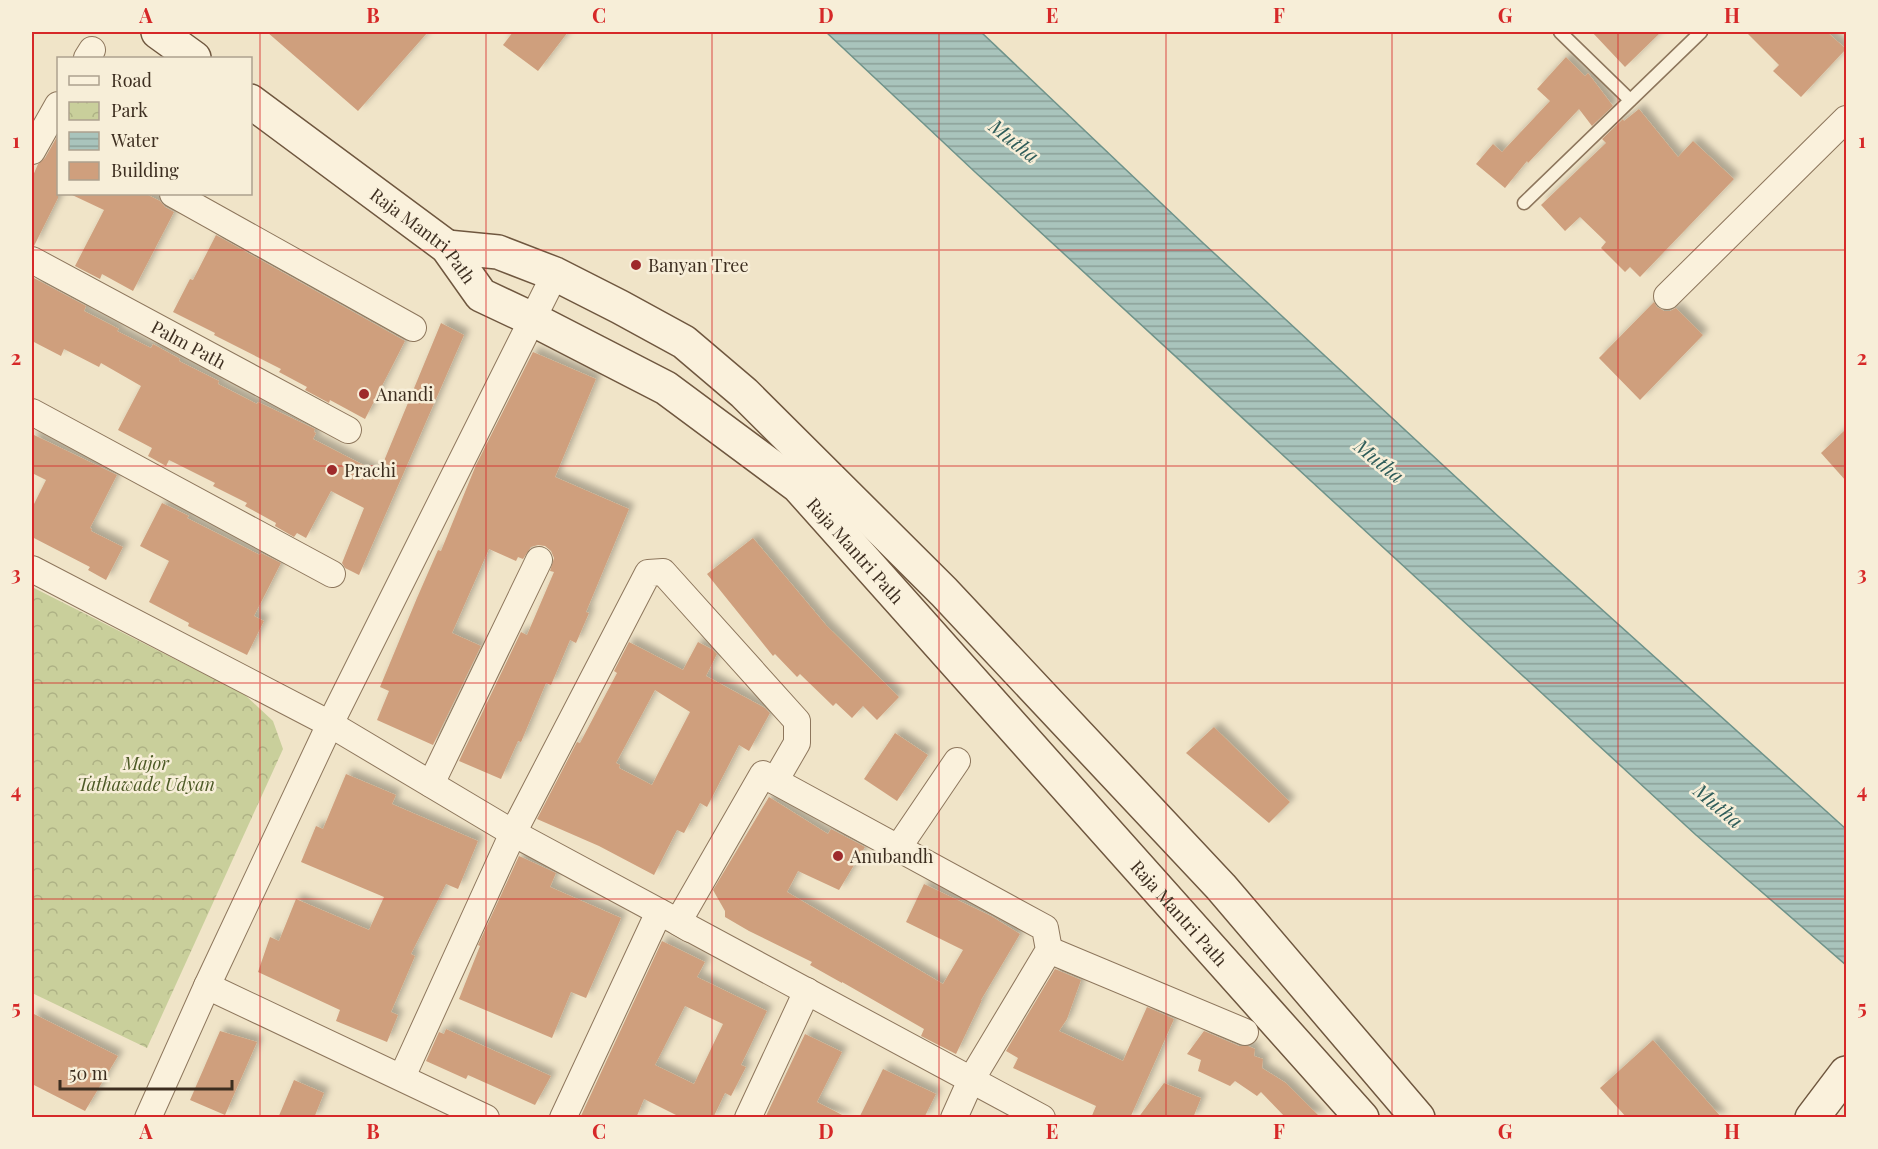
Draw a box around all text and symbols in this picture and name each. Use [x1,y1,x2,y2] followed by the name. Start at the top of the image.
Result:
[138,1,153,28] text: A
[366,1,380,28] text: B
[592,1,606,28] text: C
[818,1,834,28] text: D
[1046,1,1058,28] text: E
[1273,1,1285,28] text: F
[1498,1,1513,28] text: G
[1724,1,1740,28] text: H
[57,57,252,195] legend
[111,68,152,92] text: Road
[111,98,148,122] text: Park
[984,111,1046,168] water label: Mutha
[12,126,20,153] text: 1
[1858,126,1866,153] text: 1
[110,128,159,152] text: Water
[111,158,179,182] text: Building
[366,182,481,289] street label: Raja Mantri Path
[648,253,749,277] place label: Banyan Tree
[629,258,643,272] marker: Banyan Tree
[147,314,231,374] street label: Palm Path
[11,343,21,370] text: 2
[1857,343,1867,370] text: 2
[375,382,434,406] place label: Anandi
[357,387,371,401] marker: Anandi
[1349,431,1410,488] water label: Mutha
[344,458,396,482] place label: Prachi
[325,463,339,477] marker: Prachi
[802,492,910,609] street label: Raja Mantri Path
[11,559,21,586] text: 3
[1857,559,1867,586] text: 3
[77,751,215,796] park label: Major Tathawade Udyan
[11,776,21,803] text: 4
[1688,776,1749,833] water label: Mutha
[1857,776,1867,803] text: 4
[849,844,934,868] place label: Anubandh
[831,849,845,863] marker: Anubandh
[1125,855,1233,972] street label: Raja Mantri Path
[11,993,21,1020] text: 5
[1857,993,1867,1020] text: 5
[60,1053,232,1091] scale bar
[69,1061,108,1085] text: 50 m
[138,1117,153,1144] text: A
[366,1117,380,1144] text: B
[592,1117,606,1144] text: C
[818,1117,834,1144] text: D
[1046,1117,1058,1144] text: E
[1273,1117,1285,1144] text: F
[1498,1117,1513,1144] text: G
[1724,1117,1740,1144] text: H

